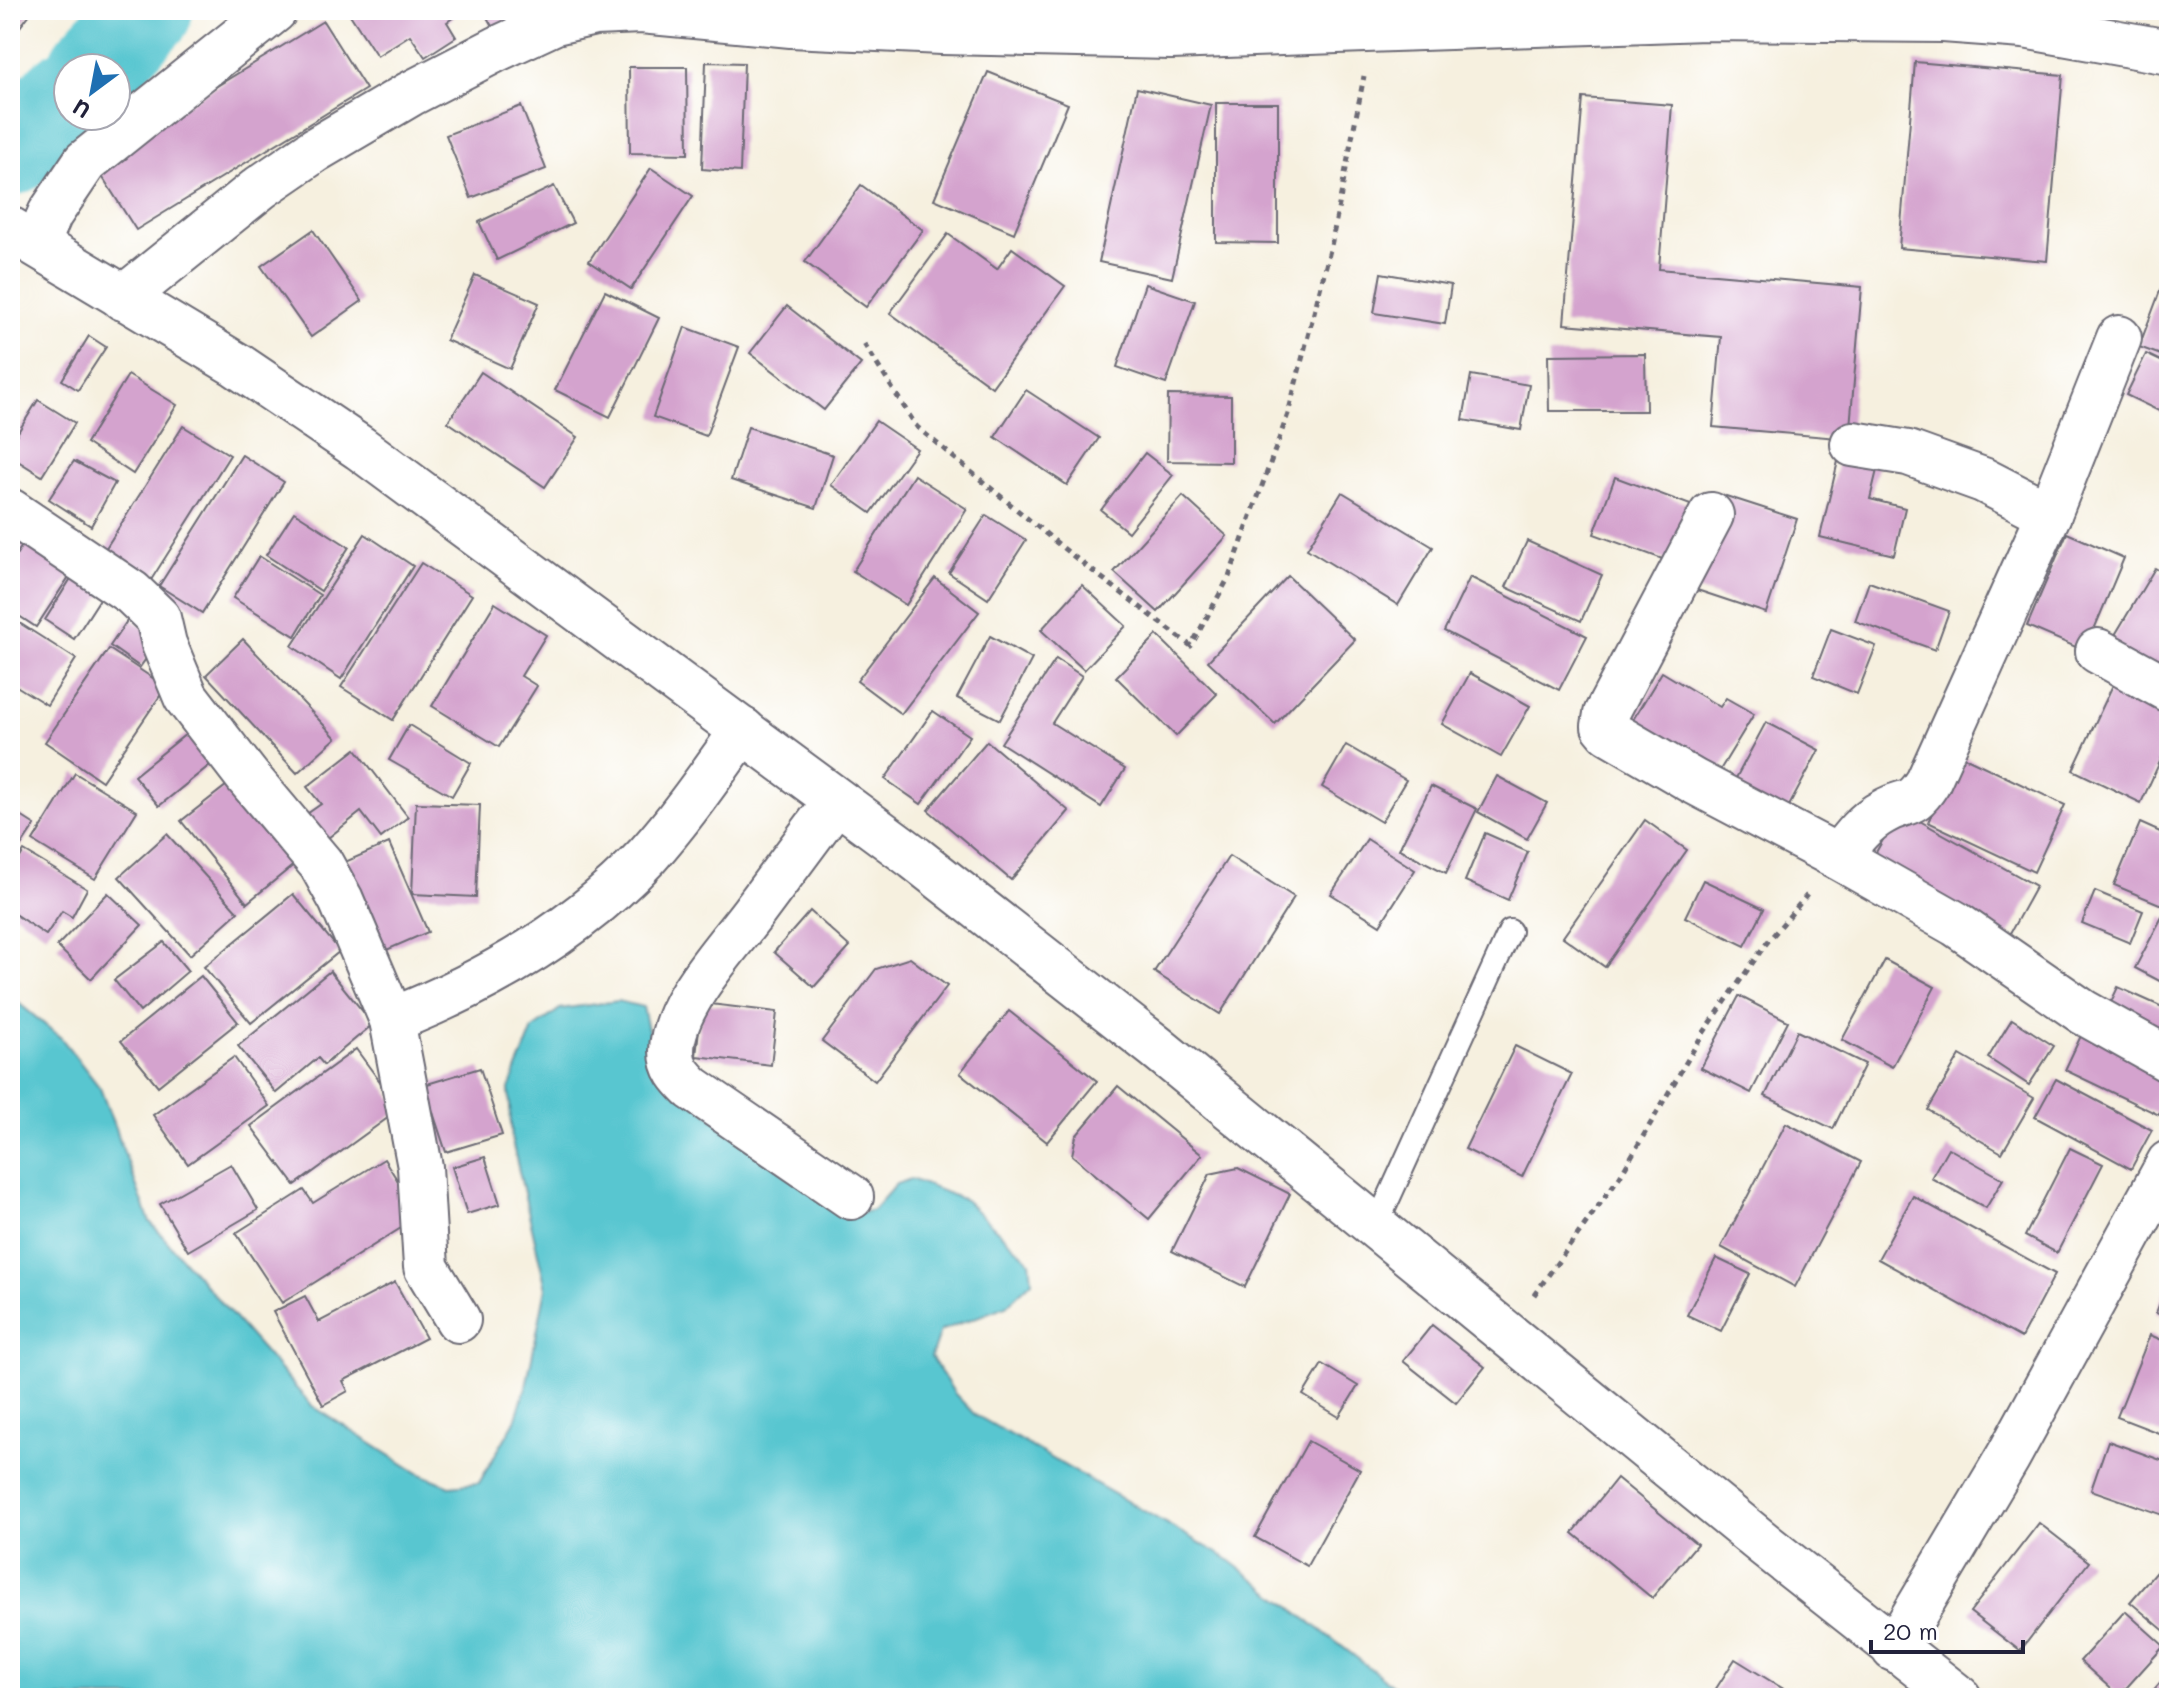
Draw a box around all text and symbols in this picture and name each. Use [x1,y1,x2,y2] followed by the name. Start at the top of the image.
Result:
[52,52,132,132] north arrow
[67,93,95,126] text: U
[1871,1604,2023,1654] scale bar
[1883,1615,1938,1646] text: 20 m

